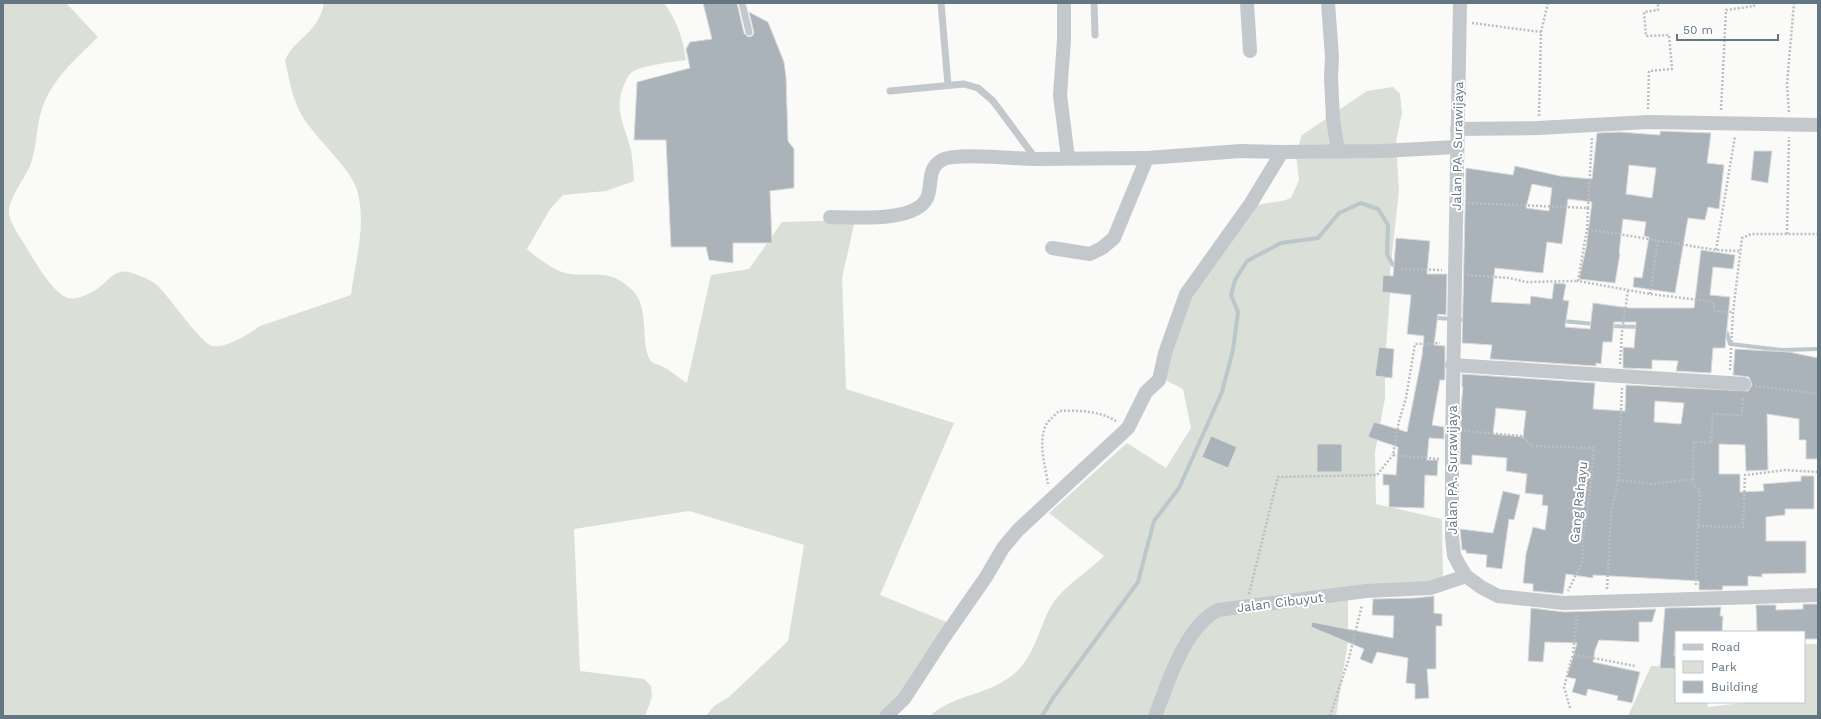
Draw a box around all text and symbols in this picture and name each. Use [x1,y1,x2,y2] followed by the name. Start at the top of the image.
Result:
[1677,16,1778,42] scale bar
[1683,23,1713,37] text: 50 m
[1449,81,1466,211] street label: Jalan PA. Surawijaya
[1445,405,1460,535] street label: Jalan PA. Surawijaya
[1567,461,1590,544] street label: Gang Rahayu
[1236,590,1325,615] street label: Jalan Cibuyut
[1675,631,1805,703] legend
[1711,640,1740,654] text: Road
[1711,660,1737,674] text: Park
[1711,680,1758,694] text: Building

